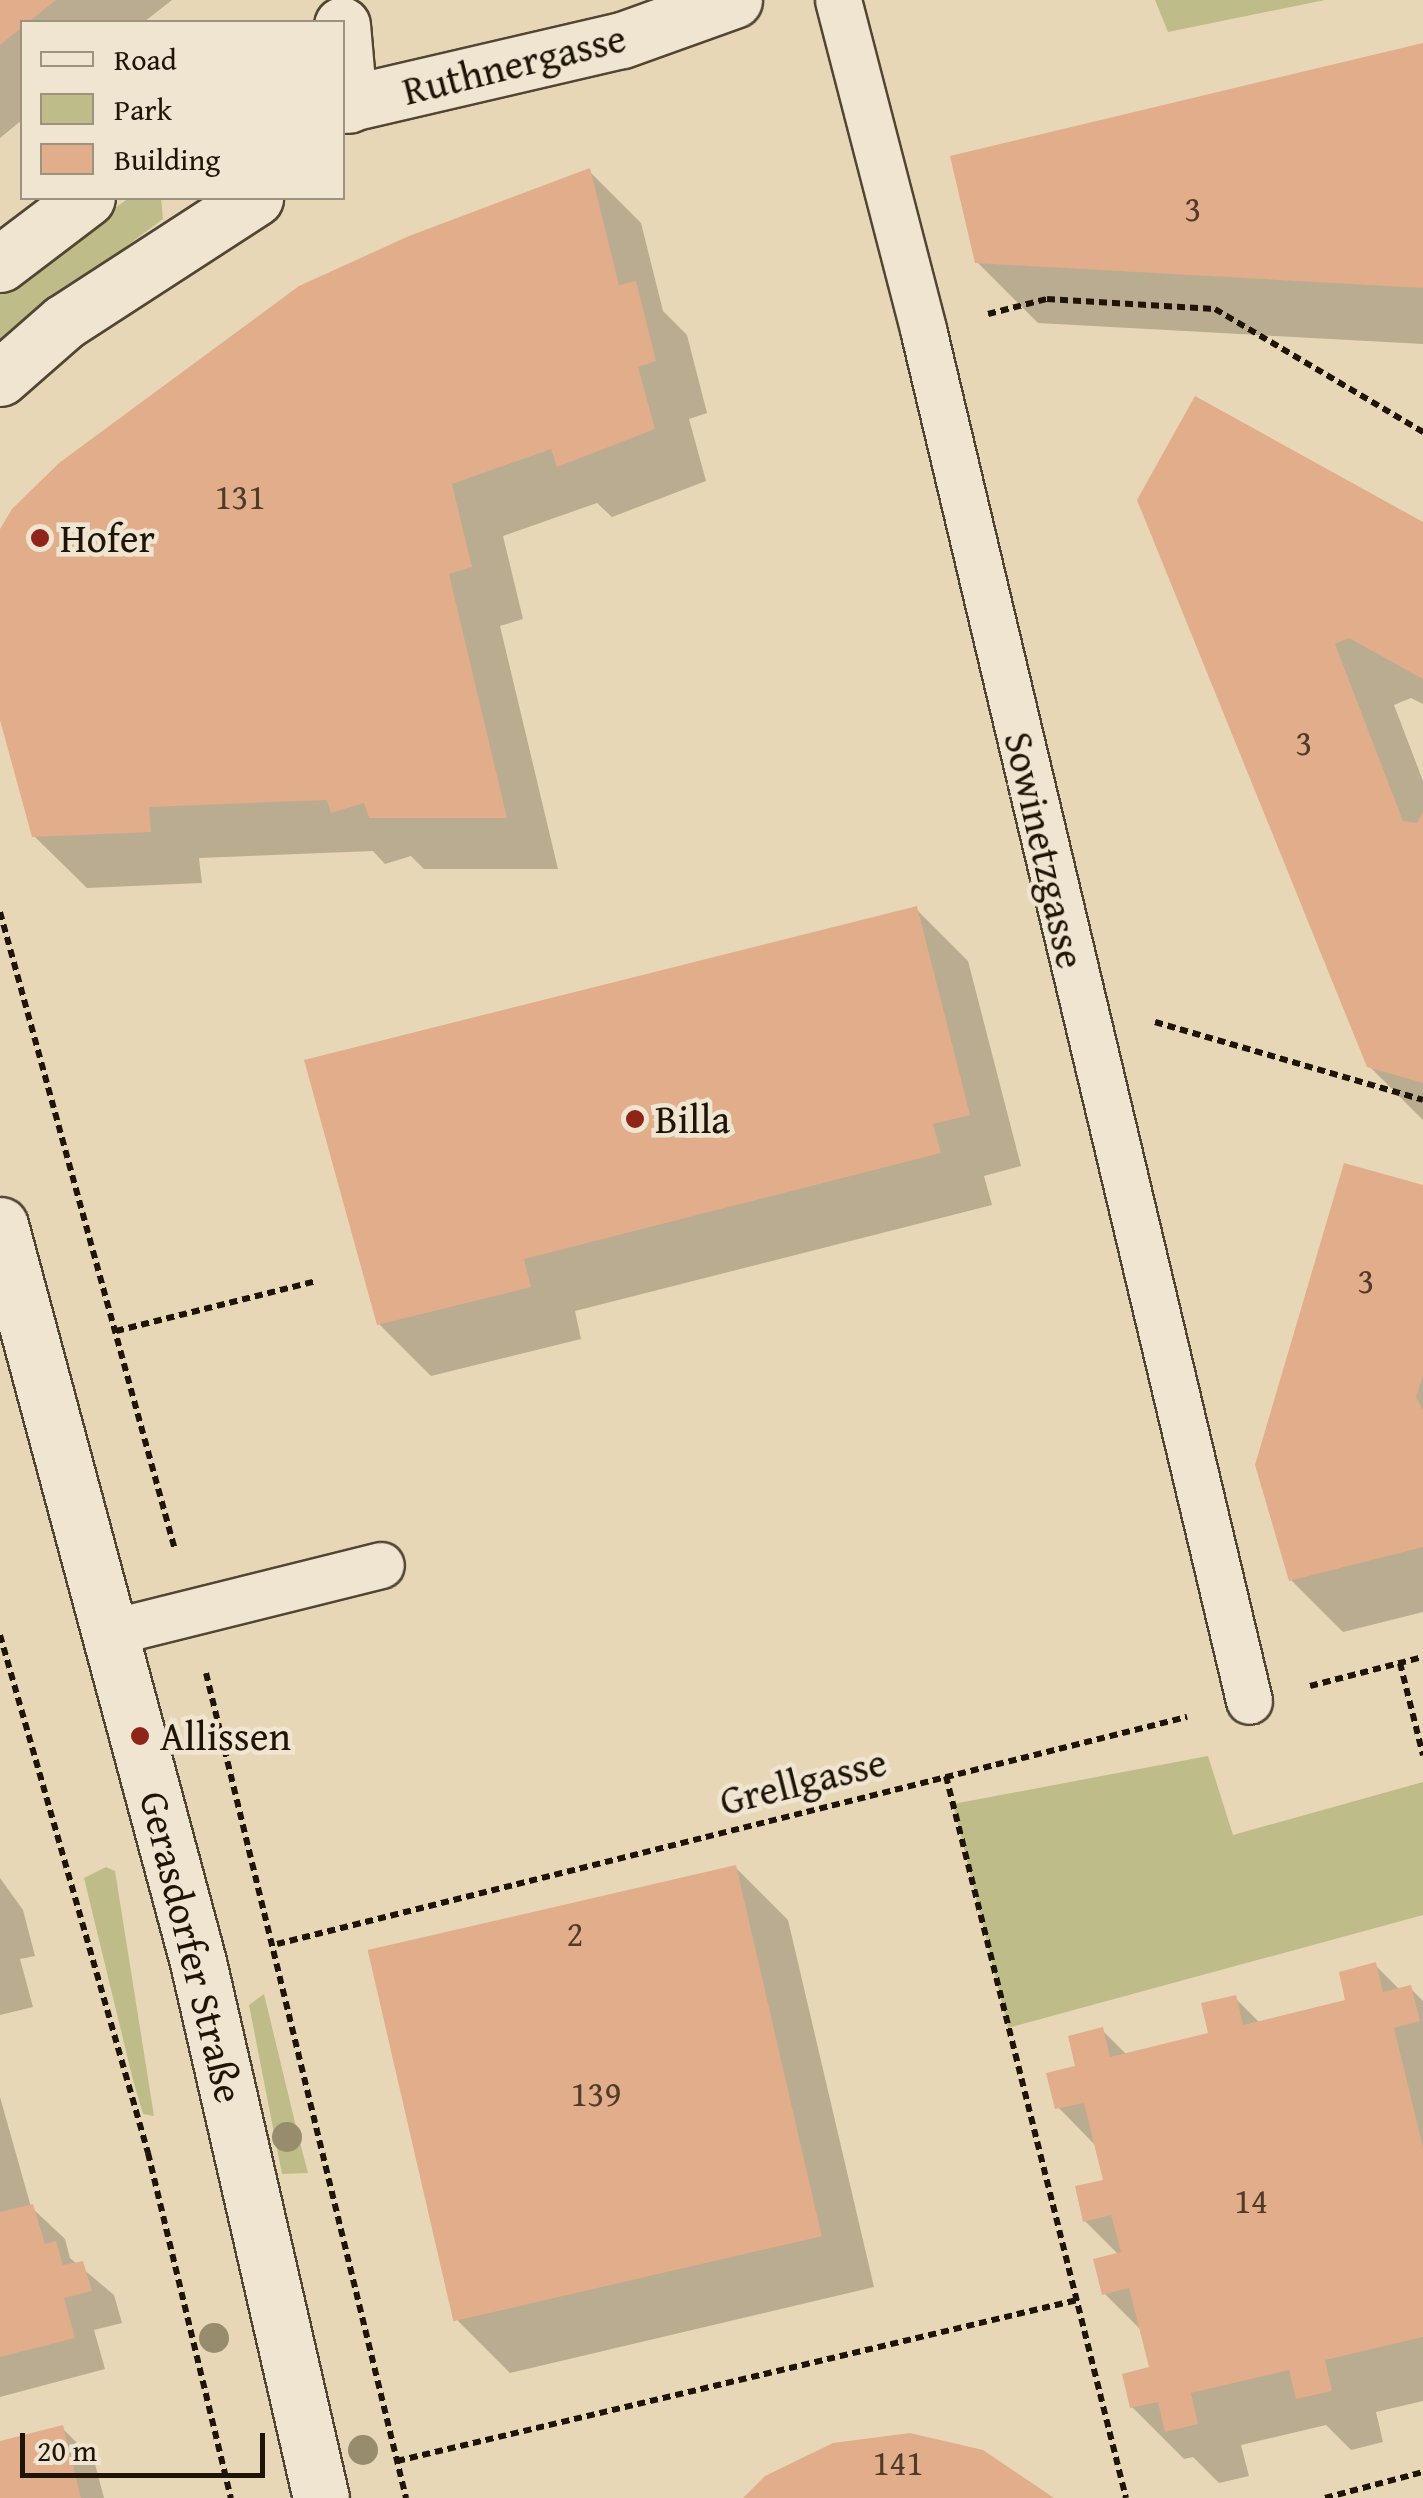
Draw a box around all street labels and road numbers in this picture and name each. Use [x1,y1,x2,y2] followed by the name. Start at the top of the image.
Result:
[397,13,631,115] street label: Ruthnergasse
[994,727,1096,973] street label: Sowinetzgasse
[715,1737,891,1825] street label: Grellgasse
[130,1786,254,2108] street label: Gerasdorfer Straße

